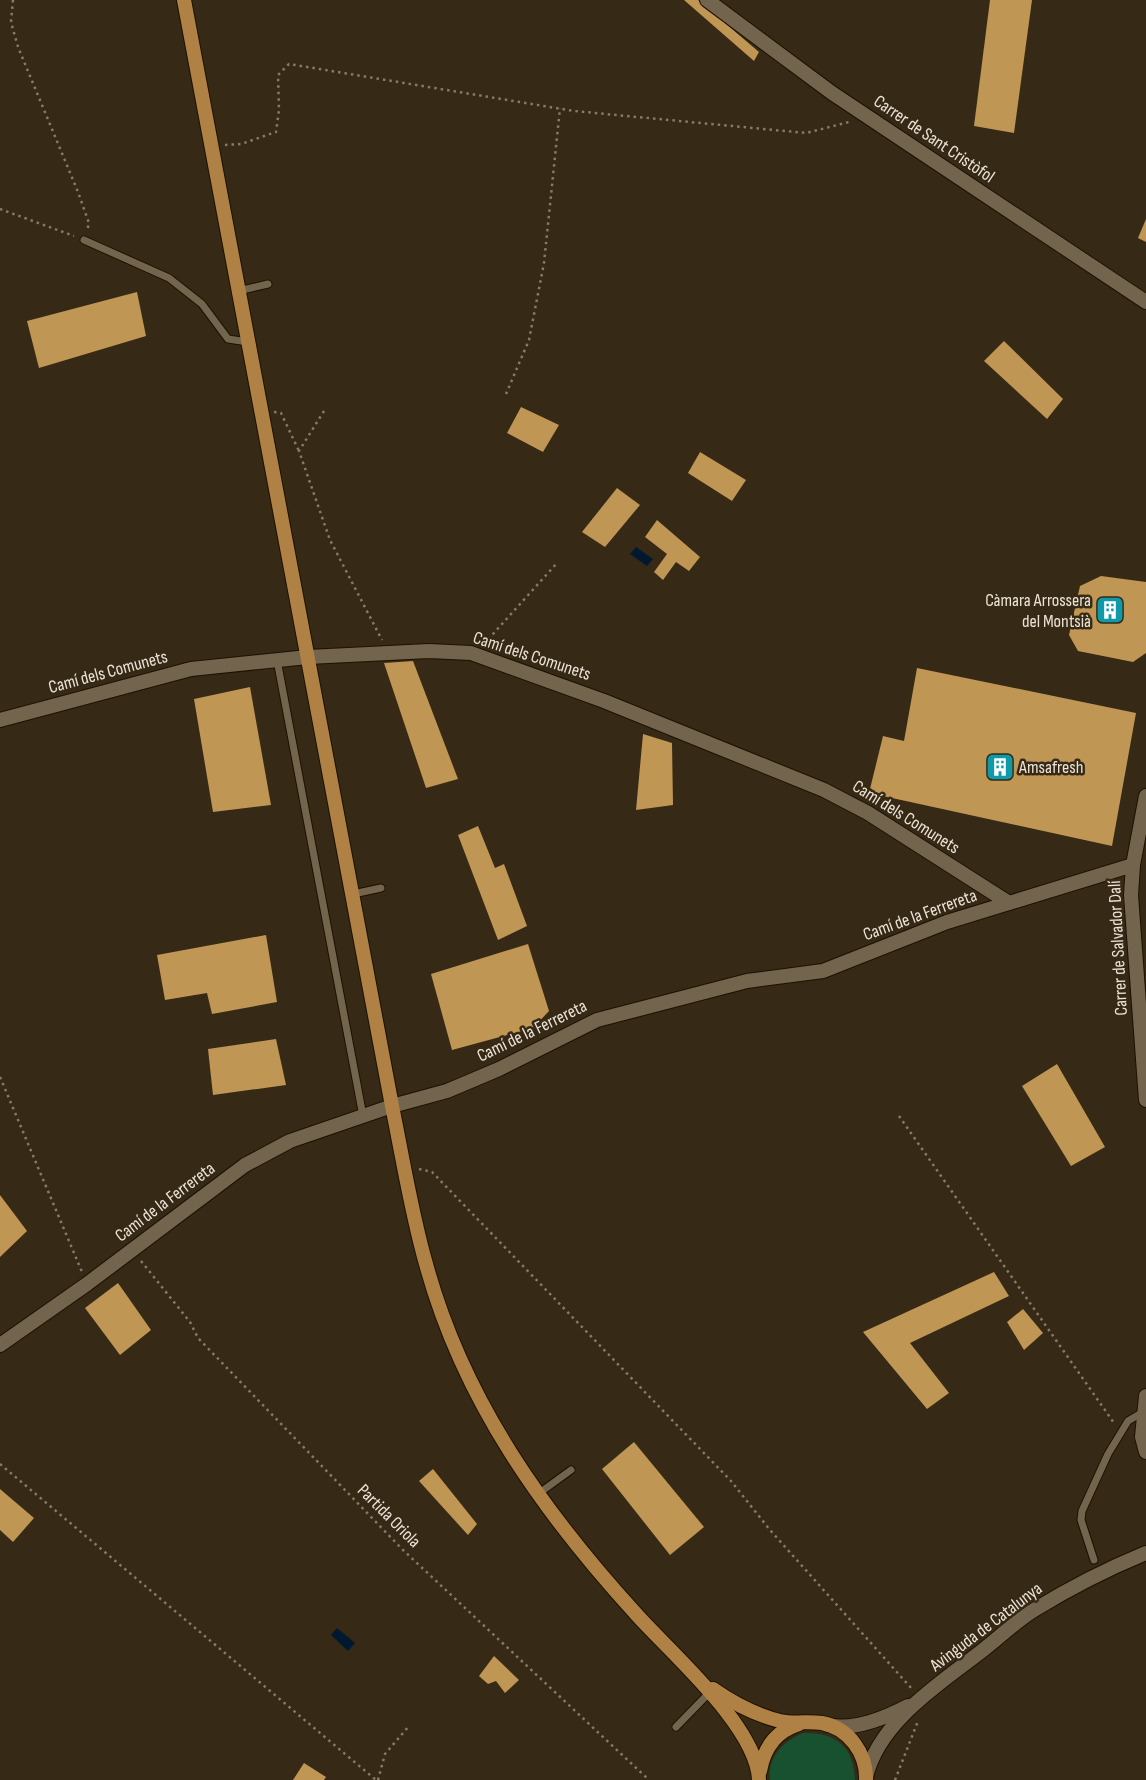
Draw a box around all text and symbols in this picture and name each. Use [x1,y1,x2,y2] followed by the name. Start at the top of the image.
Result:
[870,91,998,187] street label: Carrer de Sant Cristòfol
[985,590,1091,632] place label: Càmara Arrossera del Montsià
[1095,595,1125,625] building icon: Càmara Arrossera del Montsià
[471,627,593,685] street label: Camí dels Comunets
[46,646,170,698] street label: Camí dels Comunets
[985,752,1015,782] building icon: Amsafresh
[1018,757,1083,778] place label: Amsafresh
[849,776,963,858] street label: Camí dels Comunets
[1104,879,1132,1016] street label: Carrer de Salvador Dalí
[860,885,980,945] street label: Camí de la Ferrereta
[474,995,590,1067] street label: Camí de la Ferrereta
[111,1158,219,1246] street label: Camí de la Ferrereta
[353,1480,425,1552] street label: Partida Oriola
[925,1578,1046,1677] street label: Avinguda de Catalunya

